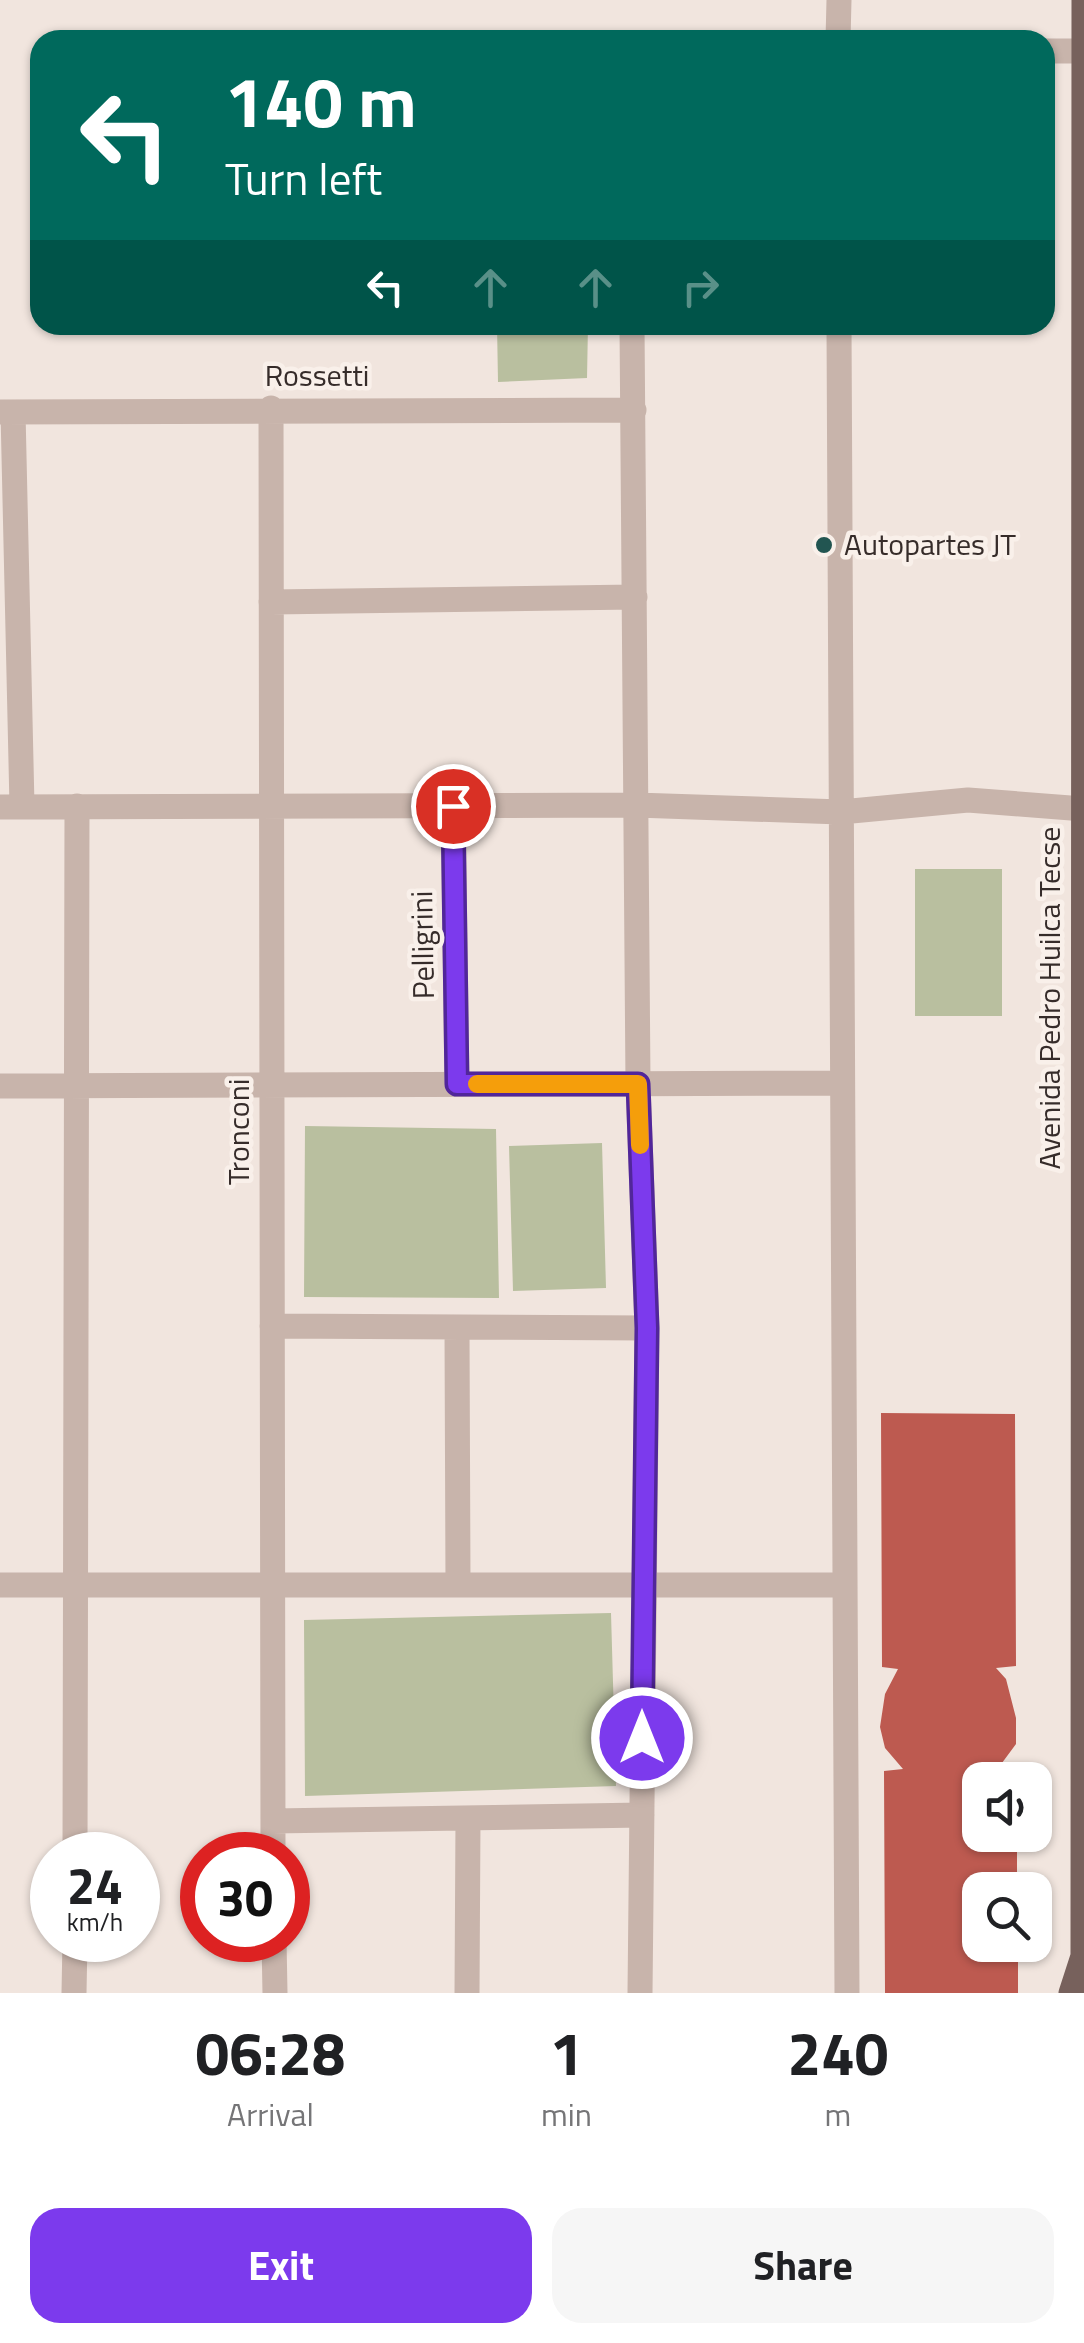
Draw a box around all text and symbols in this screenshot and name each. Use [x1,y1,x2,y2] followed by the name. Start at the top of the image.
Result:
[225,48,417,154] text: 140 m
[60,70,190,200] icon: left
[225,144,382,212] text: Turn left
[358,260,413,315] icon: left
[463,260,518,315] icon: ahead
[568,260,623,315] icon: ahead
[673,260,728,315] icon: right
[265,352,369,398] street label: Rossetti
[844,521,1016,567] place label: Autopartes JT
[813,534,835,556] marker: Autopartes JT
[411,764,496,849] pin
[426,779,481,834] icon: arrive
[1026,827,1072,1169] street label: Avenida Pedro Huilca Tecse
[398,890,446,1000] street label: Pelligrini
[215,1079,261,1185] street label: Tronconi
[590,1686,694,1790] position arrow
[962,1762,1052,1962] map controls
[962,1762,1052,1852] button: sound
[180,1832,310,1962] speed limit sign: 30
[67,1847,123,1923] text: 24
[962,1872,1052,1962] button: search
[67,1903,123,1941] text: km/h
[196,2007,345,2098] text: 06:28
[550,2007,583,2098] text: 1
[788,2007,888,2098] text: 240
[227,2090,314,2138] text: Arrival
[541,2090,592,2138] text: min
[825,2090,851,2138] text: m
[30,2208,532,2323] button: Exit
[552,2208,1054,2323] button: Share

